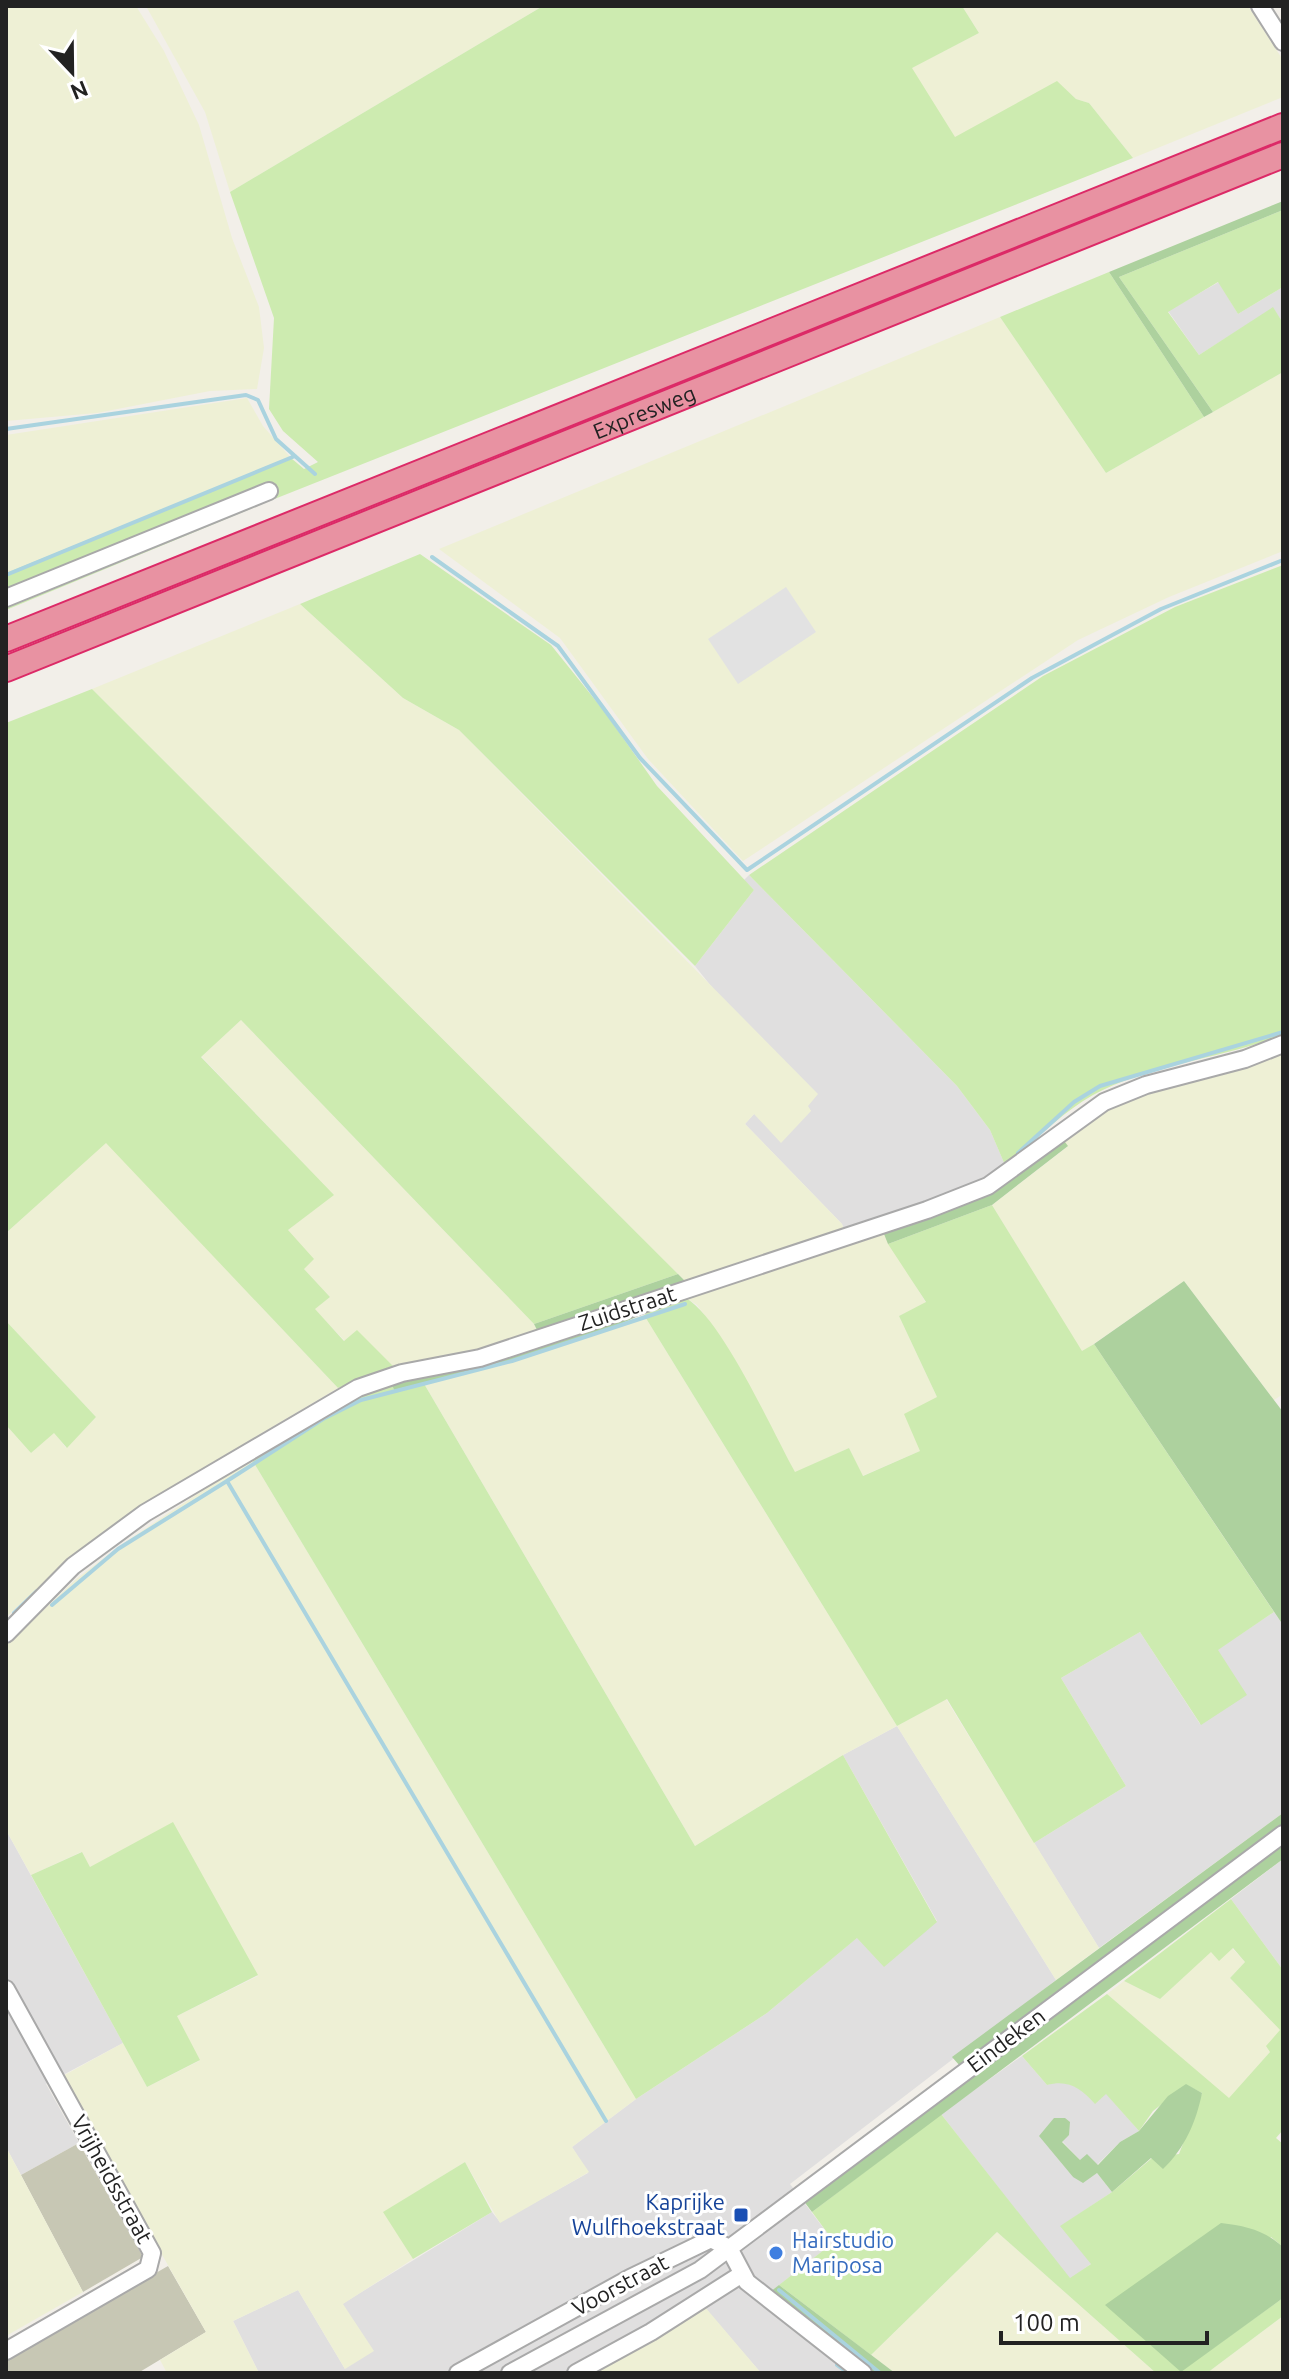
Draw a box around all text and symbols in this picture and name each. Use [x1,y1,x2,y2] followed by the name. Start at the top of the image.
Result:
[32,32,112,112] north arrow
[67,76,92,106] text: N
[589,380,699,443] street label: Expresweg
[575,1280,679,1335] street label: Zuidstraat
[962,2002,1049,2077] street label: Eindeken
[67,2110,158,2248] street label: Vrijheidsstraat
[572,2189,725,2239] place label: Kaprijke Wulfhoekstraat
[732,2206,750,2224] marker: Kaprijke Wulfhoekstraat
[792,2227,894,2277] place label: Hairstudio Mariposa
[767,2244,785,2262] marker: Hairstudio Mariposa
[568,2249,672,2320] street label: Voorstraat
[1001,2295,1207,2345] scale bar
[1013,2309,1080,2336] text: 100 m

